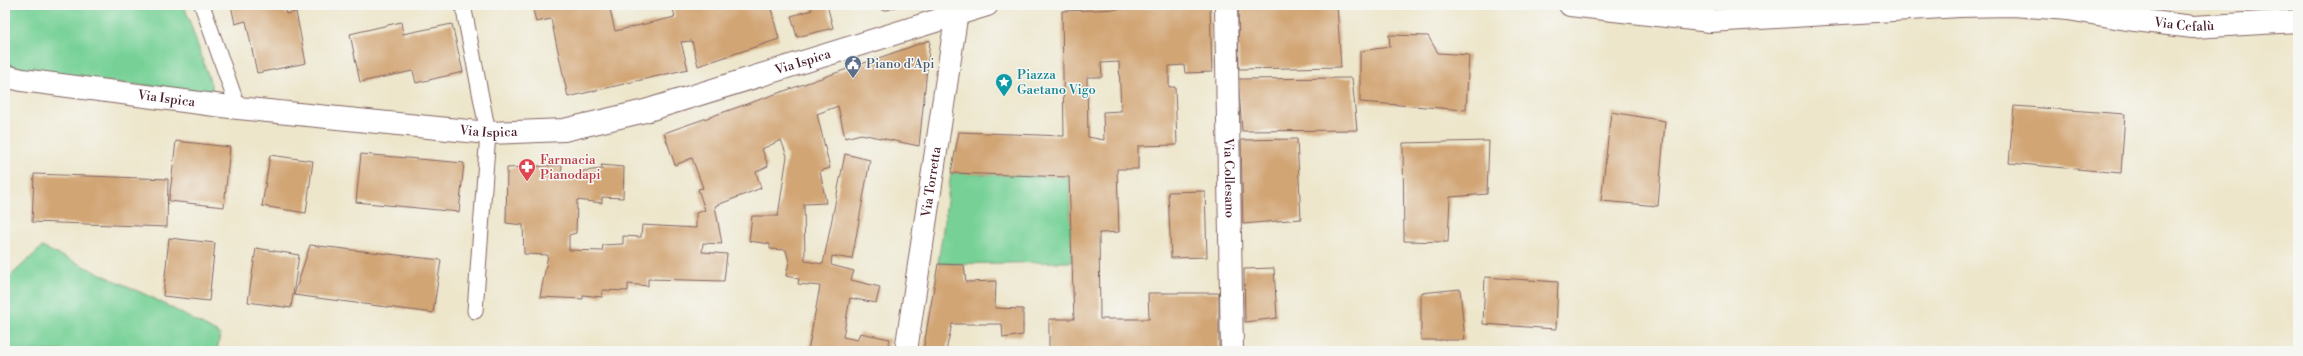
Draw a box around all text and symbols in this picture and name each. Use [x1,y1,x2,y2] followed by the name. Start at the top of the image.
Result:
[2152,14,2215,35] street label: Via Cefalù
[772,46,833,79] street label: Via Ispica
[843,54,863,79] public building icon: Piano d'Api
[866,56,935,72] place label: Piano d'Api
[1017,67,1096,98] place label: Piazza Gaetano Vigo
[994,72,1014,97] place icon: Piazza Gaetano Vigo
[136,87,196,110] street label: Via Ispica
[458,122,518,141] street label: Via Ispica
[1220,137,1238,218] street label: Via Collesano
[918,145,945,219] street label: Via Torretta
[540,152,601,183] place label: Farmacia Pianodapi
[517,157,537,182] pharmacy icon: Farmacia Pianodapi

